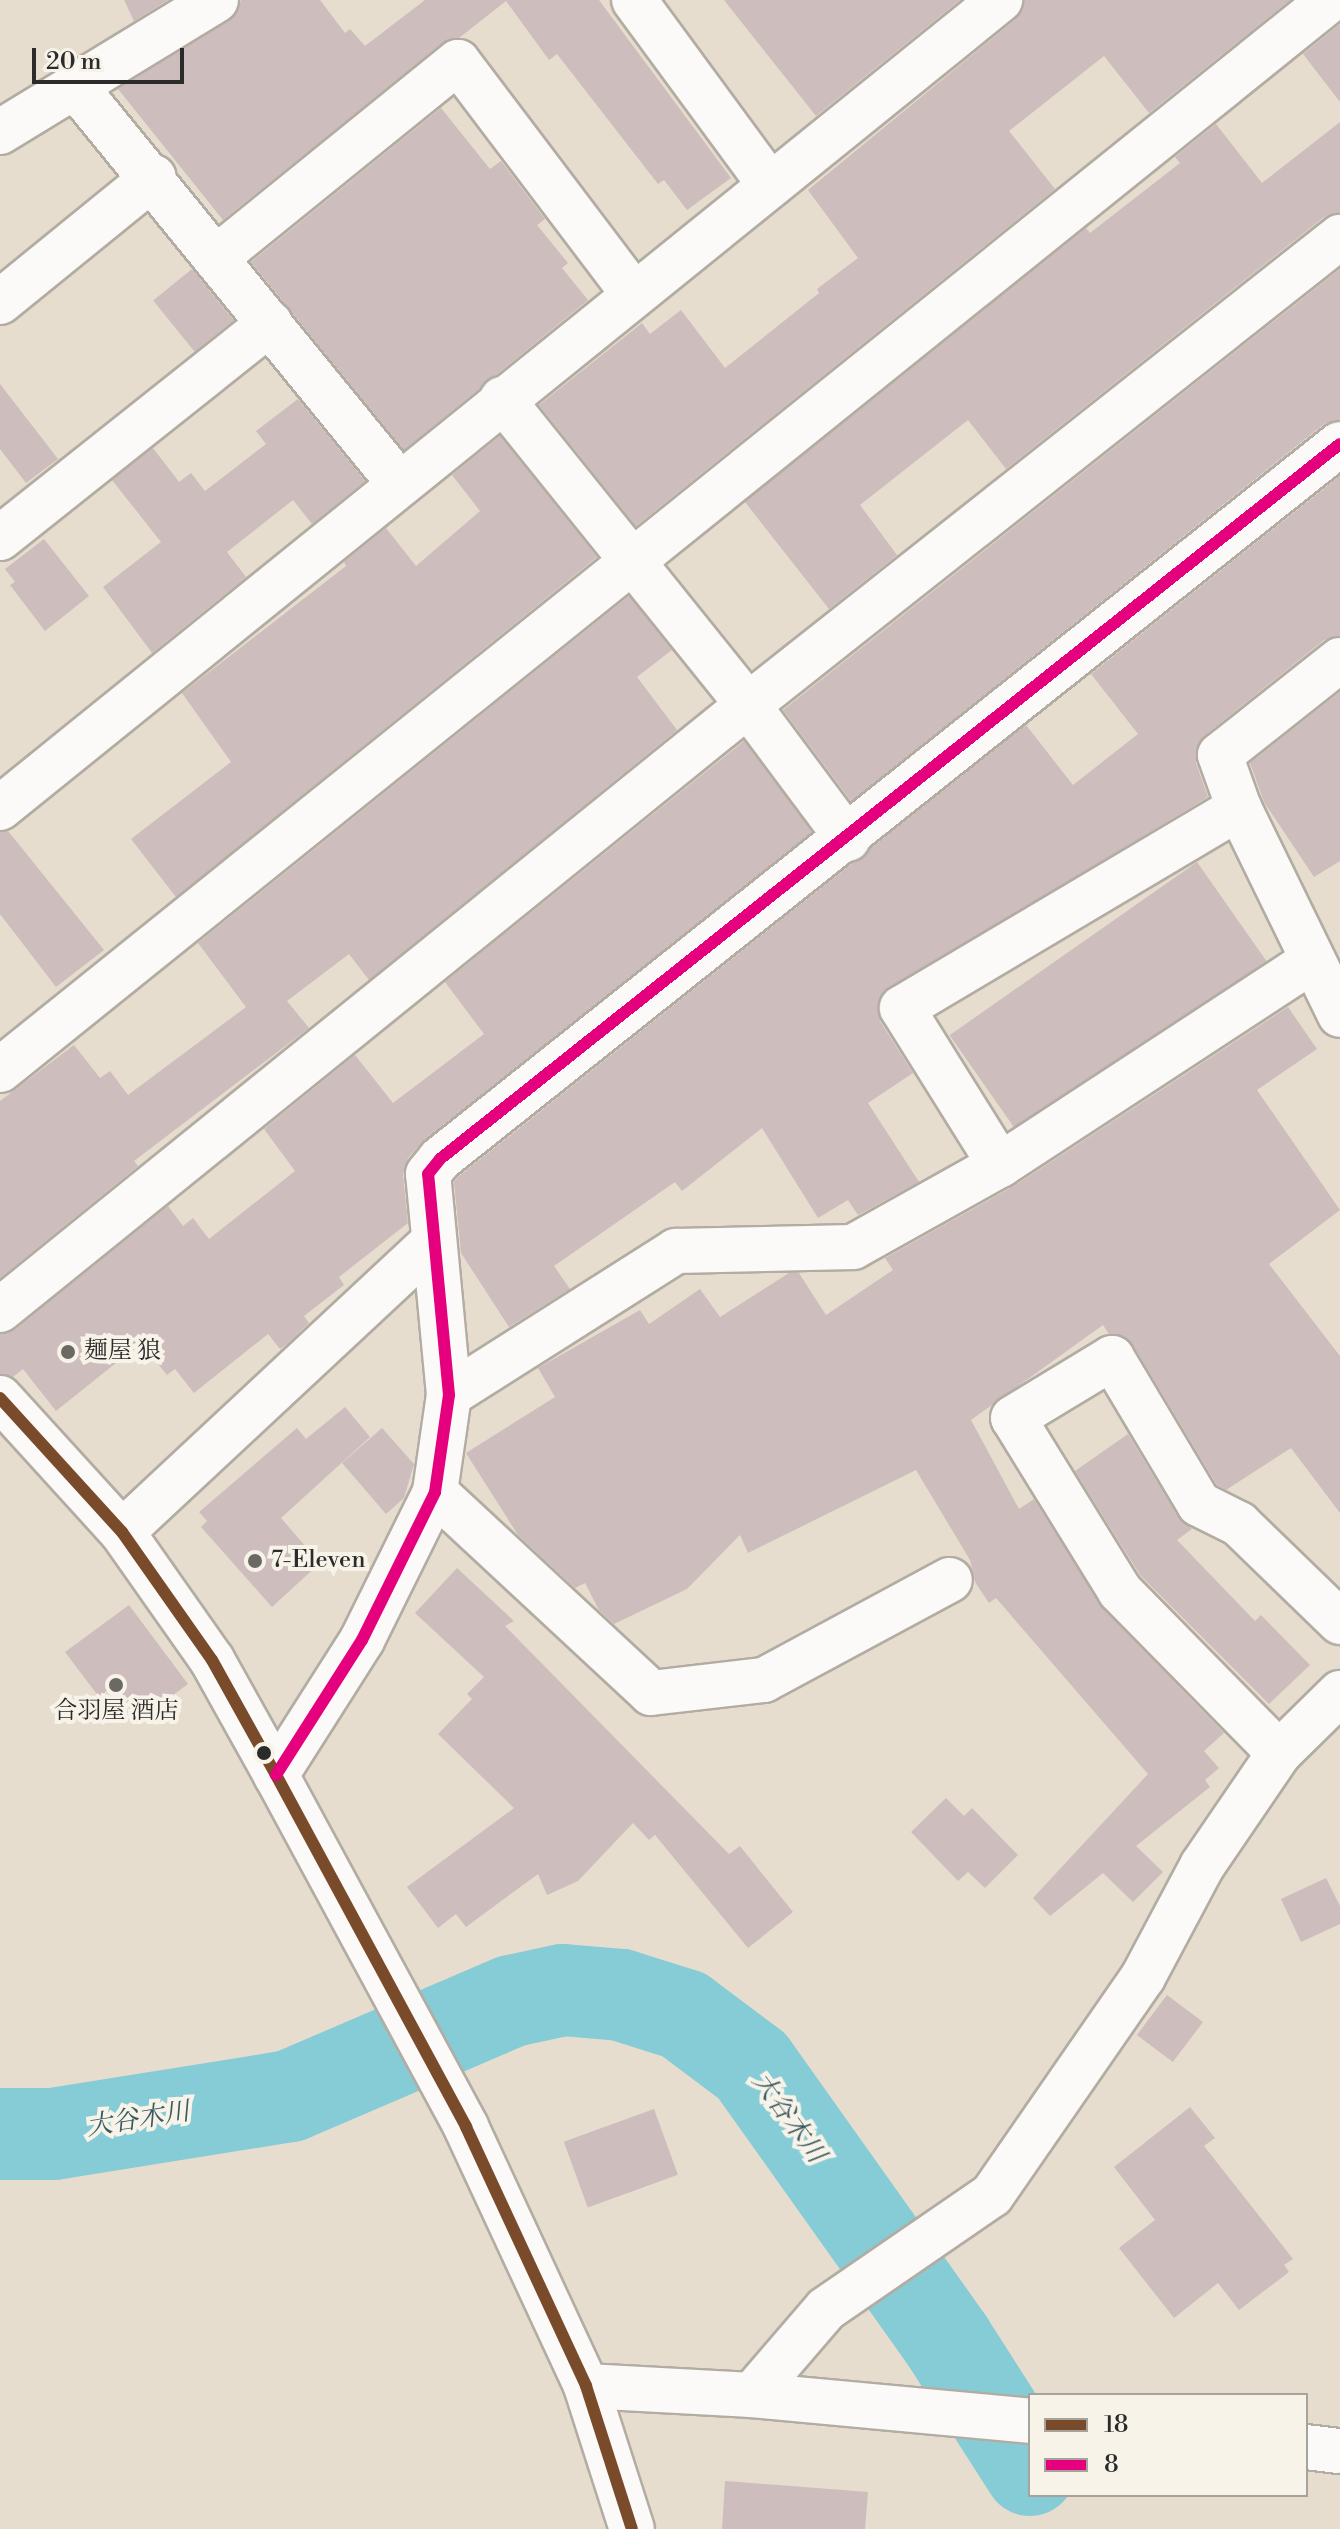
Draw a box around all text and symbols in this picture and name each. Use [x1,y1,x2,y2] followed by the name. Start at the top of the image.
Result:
[36,32,188,82] scale bar
[46,47,102,77] text: 20 m
[84,1338,161,1366] place label: 麺屋 狼
[59,1343,77,1361] marker: 麺屋 狼
[271,1547,366,1575] place label: 7-Eleven
[246,1552,264,1570] marker: 7-Eleven
[107,1676,125,1694] marker: 合羽屋 酒店
[54,1698,178,1726] place label: 合羽屋 酒店
[256,1745,272,1761] unlabelled marker
[745,2067,831,2169] water label: 大谷木川
[84,2096,192,2144] water label: 大谷木川
[1028,2393,1308,2497] legend
[1104,2410,1129,2440] text: 18
[1104,2450,1119,2480] text: 8

